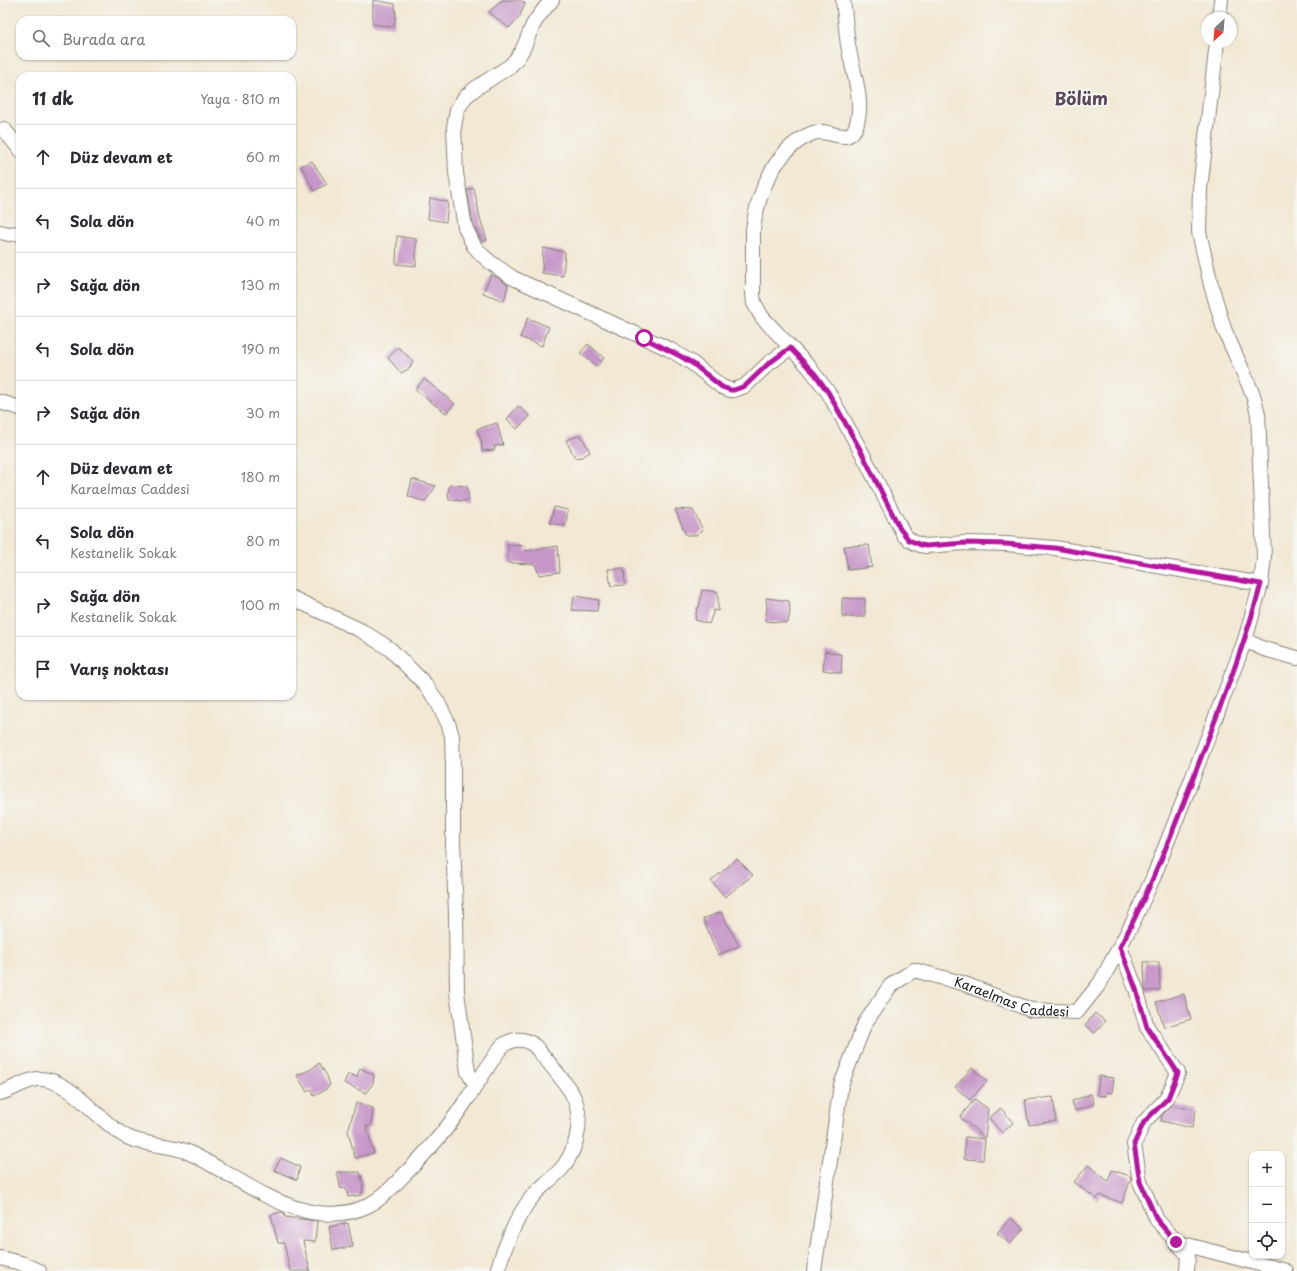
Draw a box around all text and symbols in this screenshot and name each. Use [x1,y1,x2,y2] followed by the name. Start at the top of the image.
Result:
[1201,12,1237,48] north arrow
[16,16,296,60] search box
[30,27,52,49] icon: search
[62,27,145,50] text: Burada ara
[32,85,74,111] text: 11 dk
[1054,85,1108,111] district label: Bölüm
[200,89,280,108] text: Yaya · 810 m
[70,145,173,168] text: Düz devam et
[32,146,54,168] icon: ahead
[246,147,280,166] text: 60 m
[70,209,134,232] text: Sola dön
[32,210,54,232] icon: left
[246,211,280,230] text: 40 m
[70,273,140,296] text: Sağa dön
[32,274,54,296] icon: right
[241,275,280,294] text: 130 m
[635,329,653,347] route start
[70,337,134,360] text: Sola dön
[32,338,54,360] icon: left
[241,339,280,358] text: 190 m
[70,401,140,424] text: Sağa dön
[32,402,54,424] icon: right
[246,403,280,422] text: 30 m
[70,456,173,479] text: Düz devam et
[32,466,54,488] icon: ahead
[241,467,280,486] text: 180 m
[70,479,190,498] text: Karaelmas Caddesi
[70,520,134,543] text: Sola dön
[32,530,54,552] icon: left
[246,531,280,550] text: 80 m
[70,543,177,562] text: Kestanelik Sokak
[70,584,140,607] text: Sağa dön
[32,594,54,616] icon: right
[240,595,280,614] text: 100 m
[70,607,177,626] text: Kestanelik Sokak
[70,657,169,680] text: Varış noktası
[32,658,54,680] icon: arrive
[952,971,1070,1021] street label: Karaelmas Caddesi
[1249,1151,1285,1259] map controls
[1249,1151,1285,1187] button: +
[1249,1187,1285,1223] button: −
[1249,1223,1285,1259] button: locate
[1167,1233,1185,1251] route end

